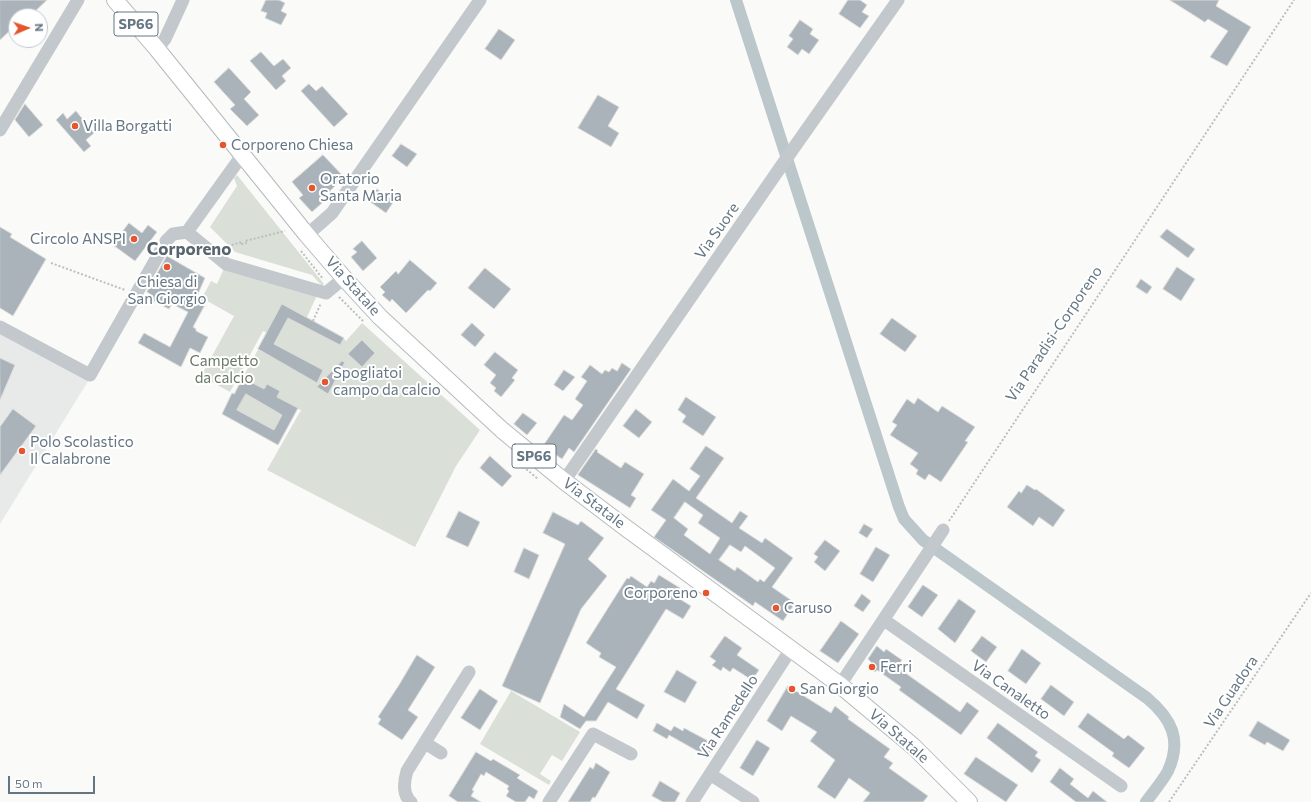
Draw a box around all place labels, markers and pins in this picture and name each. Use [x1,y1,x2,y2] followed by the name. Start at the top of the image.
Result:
[83,117,172,135] place label: Villa Borgatti
[70,121,80,131] marker: Villa Borgatti
[231,136,353,154] place label: Corporeno Chiesa
[218,140,228,150] marker: Corporeno Chiesa
[320,170,402,205] place label: Oratorio Santa Maria
[307,183,317,193] marker: Oratorio Santa Maria
[30,230,126,248] place label: Circolo ANSPI
[129,234,139,244] marker: Circolo ANSPI
[162,262,172,272] marker: Chiesa di San Giorgio
[128,273,206,308] place label: Chiesa di San Giorgio
[333,364,441,399] place label: Spogliatoi campo da calcio
[320,377,330,387] marker: Spogliatoi campo da calcio
[30,433,134,468] place label: Polo Scolastico Il Calabrone
[17,446,27,456] marker: Polo Scolastico Il Calabrone
[624,584,698,602] place label: Corporeno
[701,588,711,598] marker: Corporeno
[784,599,832,617] place label: Caruso
[771,603,781,613] marker: Caruso
[880,658,912,676] place label: Ferri
[867,662,877,672] marker: Ferri
[800,680,879,698] place label: San Giorgio
[787,684,797,694] marker: San Giorgio

